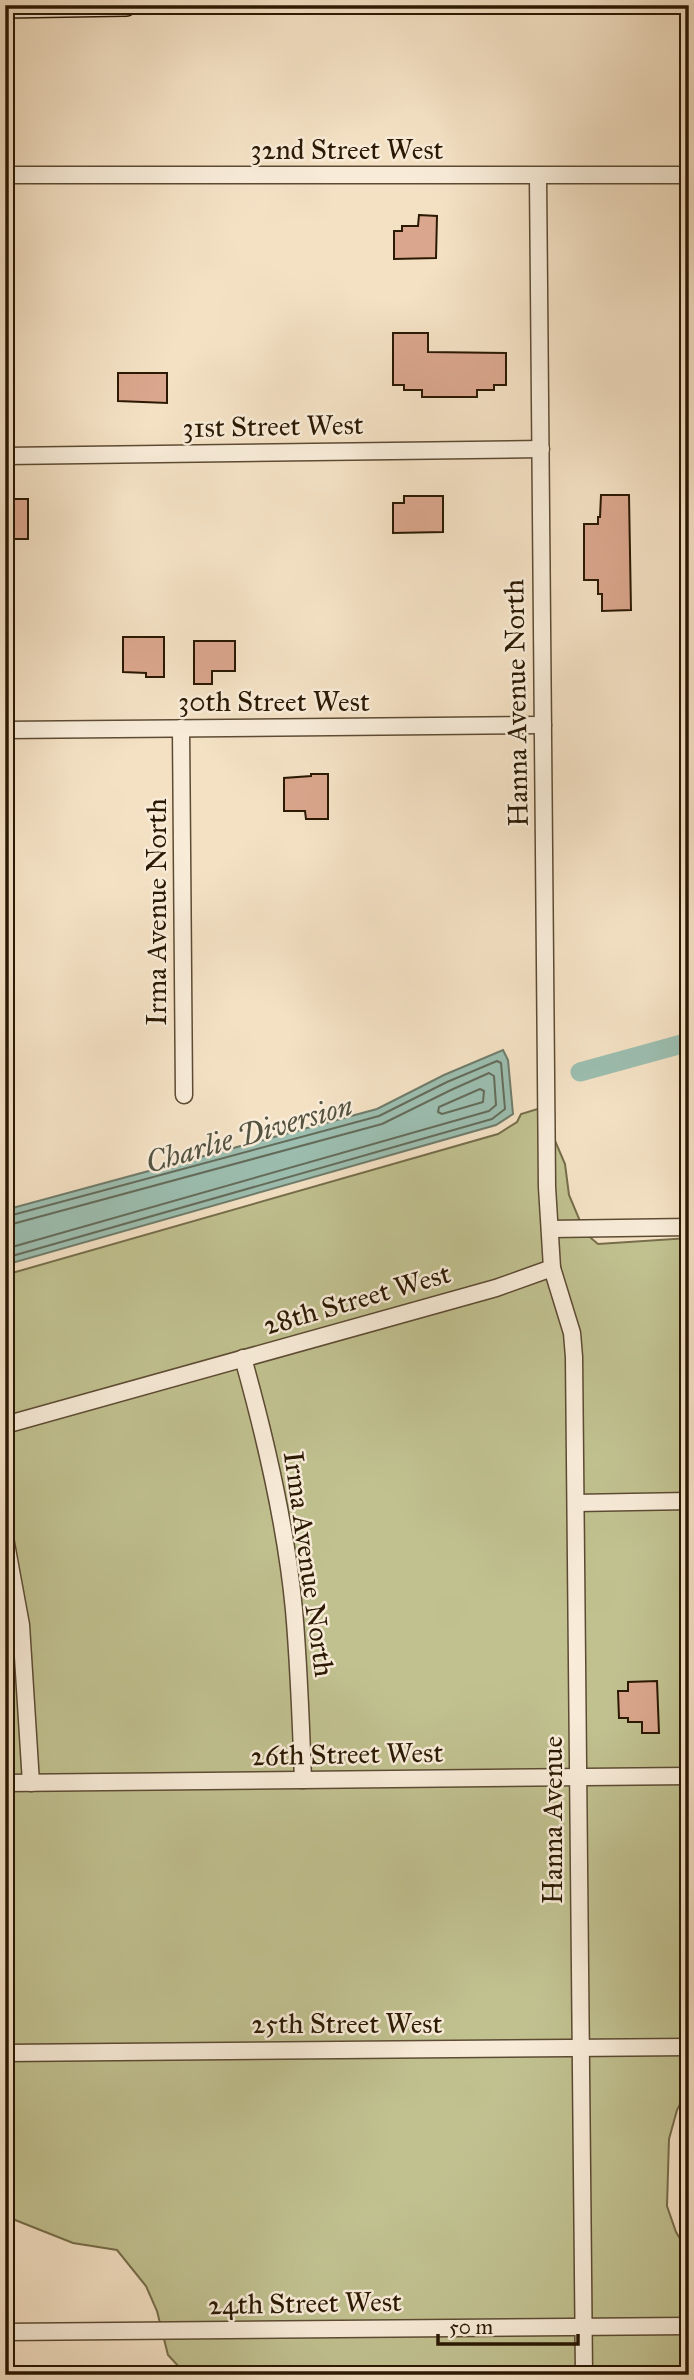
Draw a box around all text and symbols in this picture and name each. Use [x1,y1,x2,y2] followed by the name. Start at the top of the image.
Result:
[250,132,444,167] street label: 32nd Street West
[182,407,364,445] street label: 31st Street West
[496,578,536,827] street label: Hanna Avenue North
[178,684,370,719] street label: 30th Street West
[139,798,174,1026] street label: Irma Avenue North
[141,1087,357,1181] water label: Charlie Diversion
[259,1256,455,1342] street label: 28th Street West
[276,1449,342,1679] street label: Irma Avenue North
[250,1735,444,1773] street label: 26th Street West
[535,1736,570,1904] street label: Hanna Avenue
[252,2006,443,2041] street label: 25th Street West
[208,2284,402,2322] street label: 24th Street West
[438,2303,578,2347] scale bar
[449,2314,494,2340] text: 50 m

